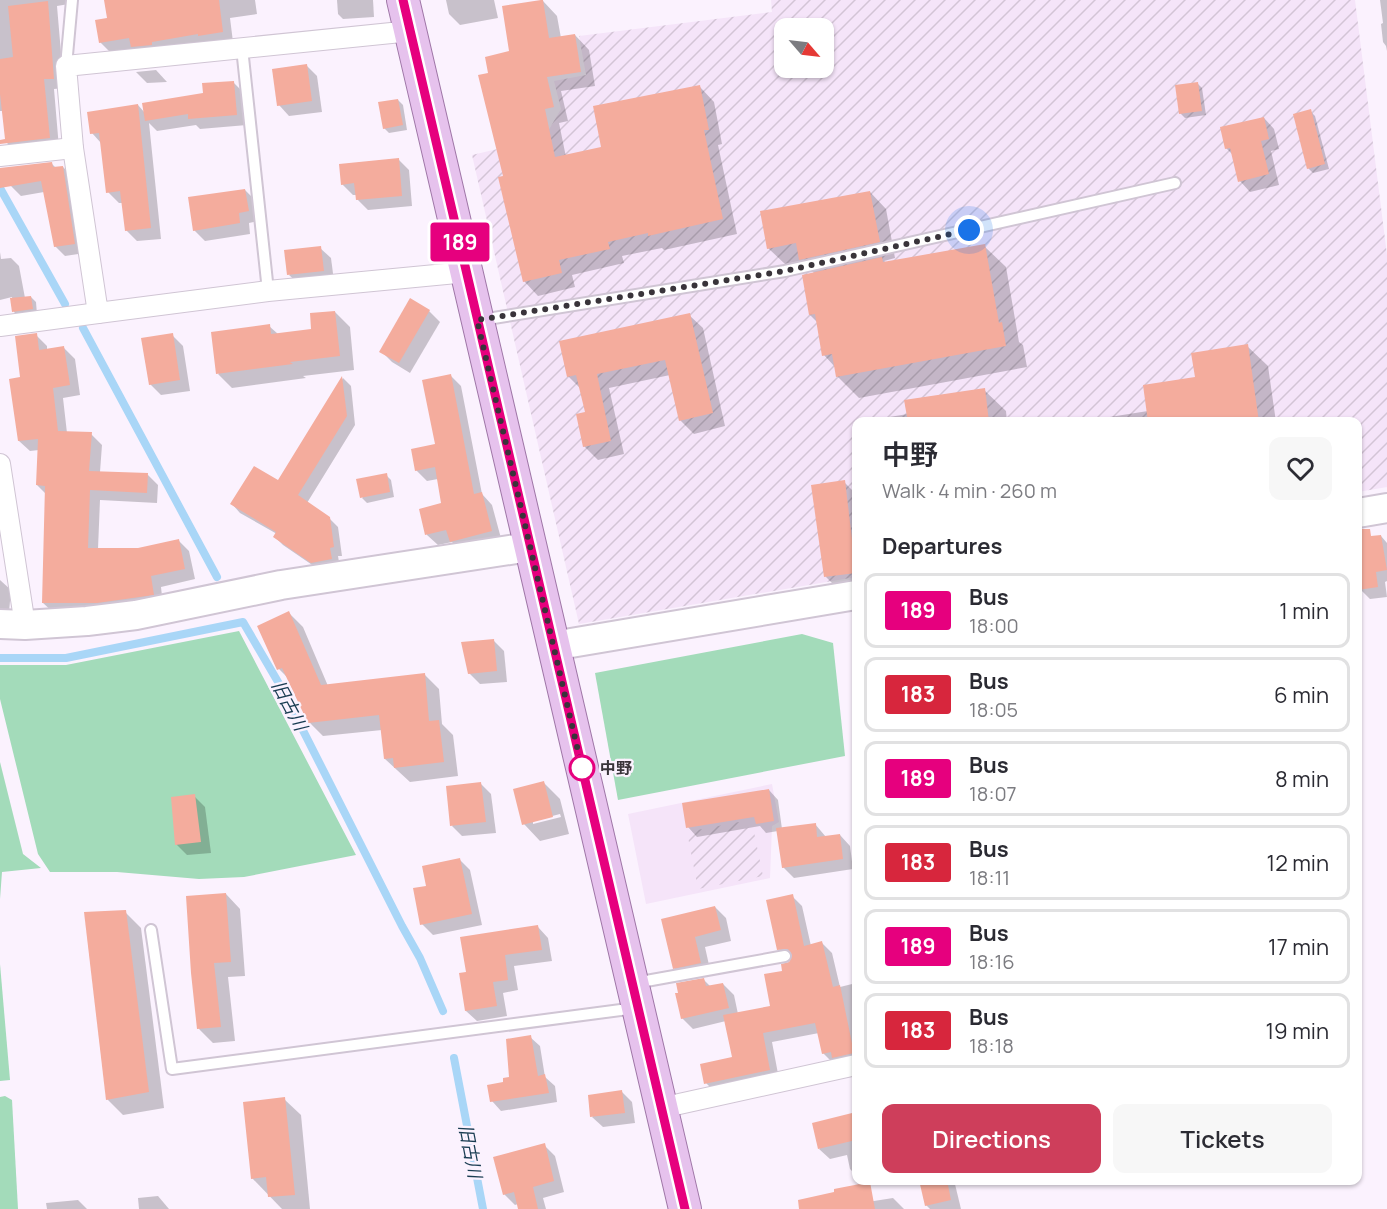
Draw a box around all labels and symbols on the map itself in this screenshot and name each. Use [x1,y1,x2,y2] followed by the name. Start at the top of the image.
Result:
[774,18,834,78] north arrow
[954,215,984,245] your location
[426,222,494,262] line badge: 189
[267,676,314,736] water label: 旧古川
[569,755,595,781] marker: 中野
[600,757,632,779] place label: 中野
[454,1122,488,1182] water label: 旧古川

